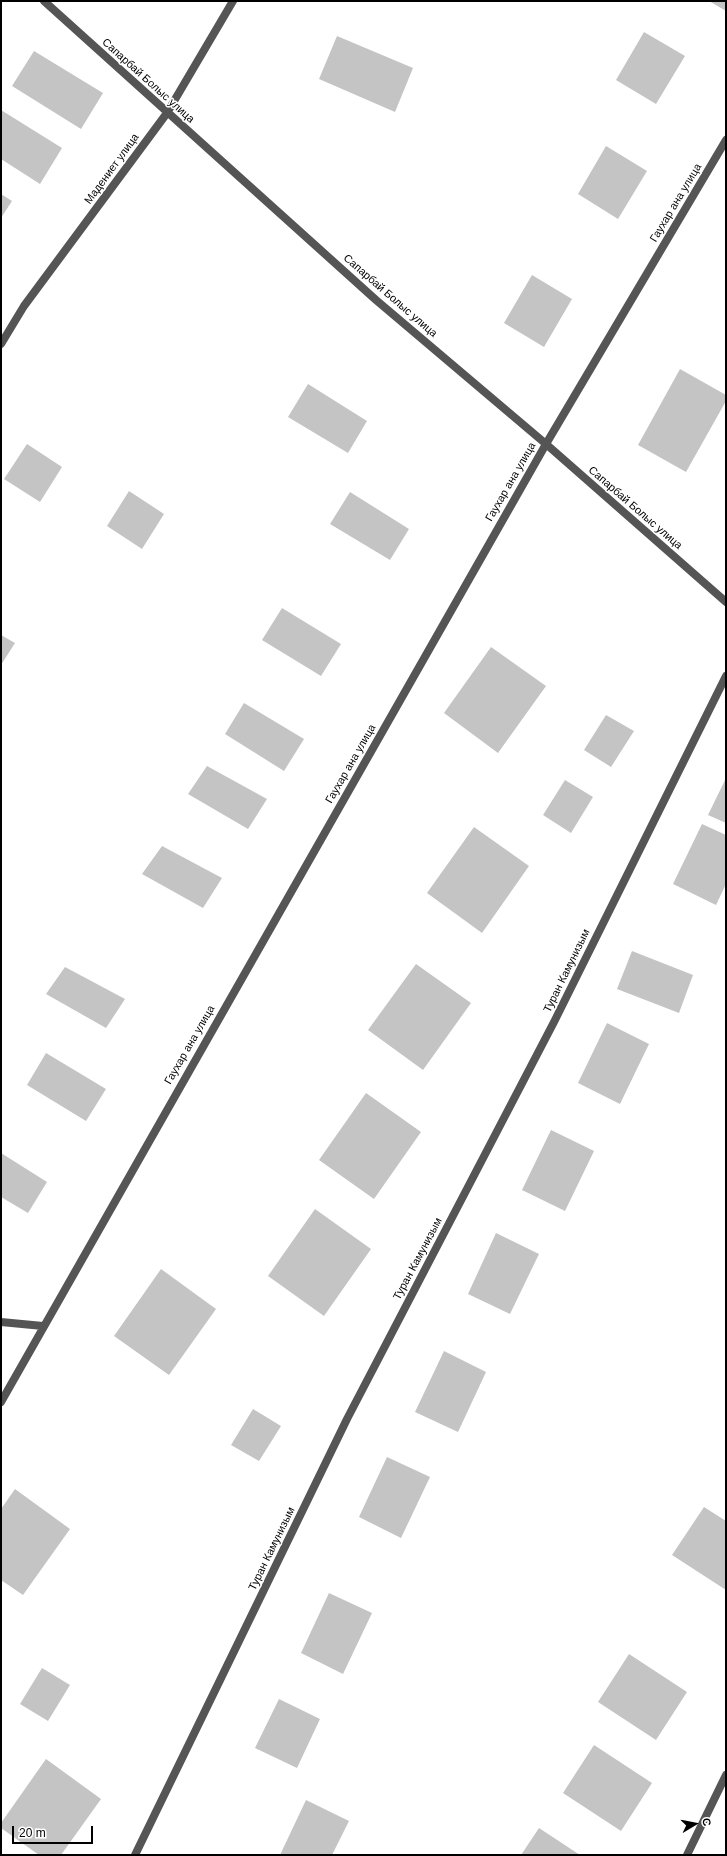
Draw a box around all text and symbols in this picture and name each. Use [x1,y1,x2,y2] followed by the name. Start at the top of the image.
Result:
[99,36,197,126] street label: Сапарбай Болыс улица
[82,131,142,207] street label: Мадениет улица
[647,161,705,245] street label: Гаухар ана улица
[340,252,440,340] street label: Сапарбай Болыс улица
[483,440,539,524] street label: Гаухар ана улица
[585,464,685,552] street label: Сапарбай Болыс улица
[323,722,379,806] street label: Гаухар ана улица
[541,927,593,1015] street label: Туран Камунизым
[162,1003,218,1087] street label: Гаухар ана улица
[391,1216,445,1302] street label: Туран Камунизым
[246,1505,298,1593] street label: Туран Камунизым
[675,1804,715,1844] north arrow
[700,1817,713,1827] text: С
[14,1818,95,1844] scale bar
[19,1826,46,1840] text: 20 m

